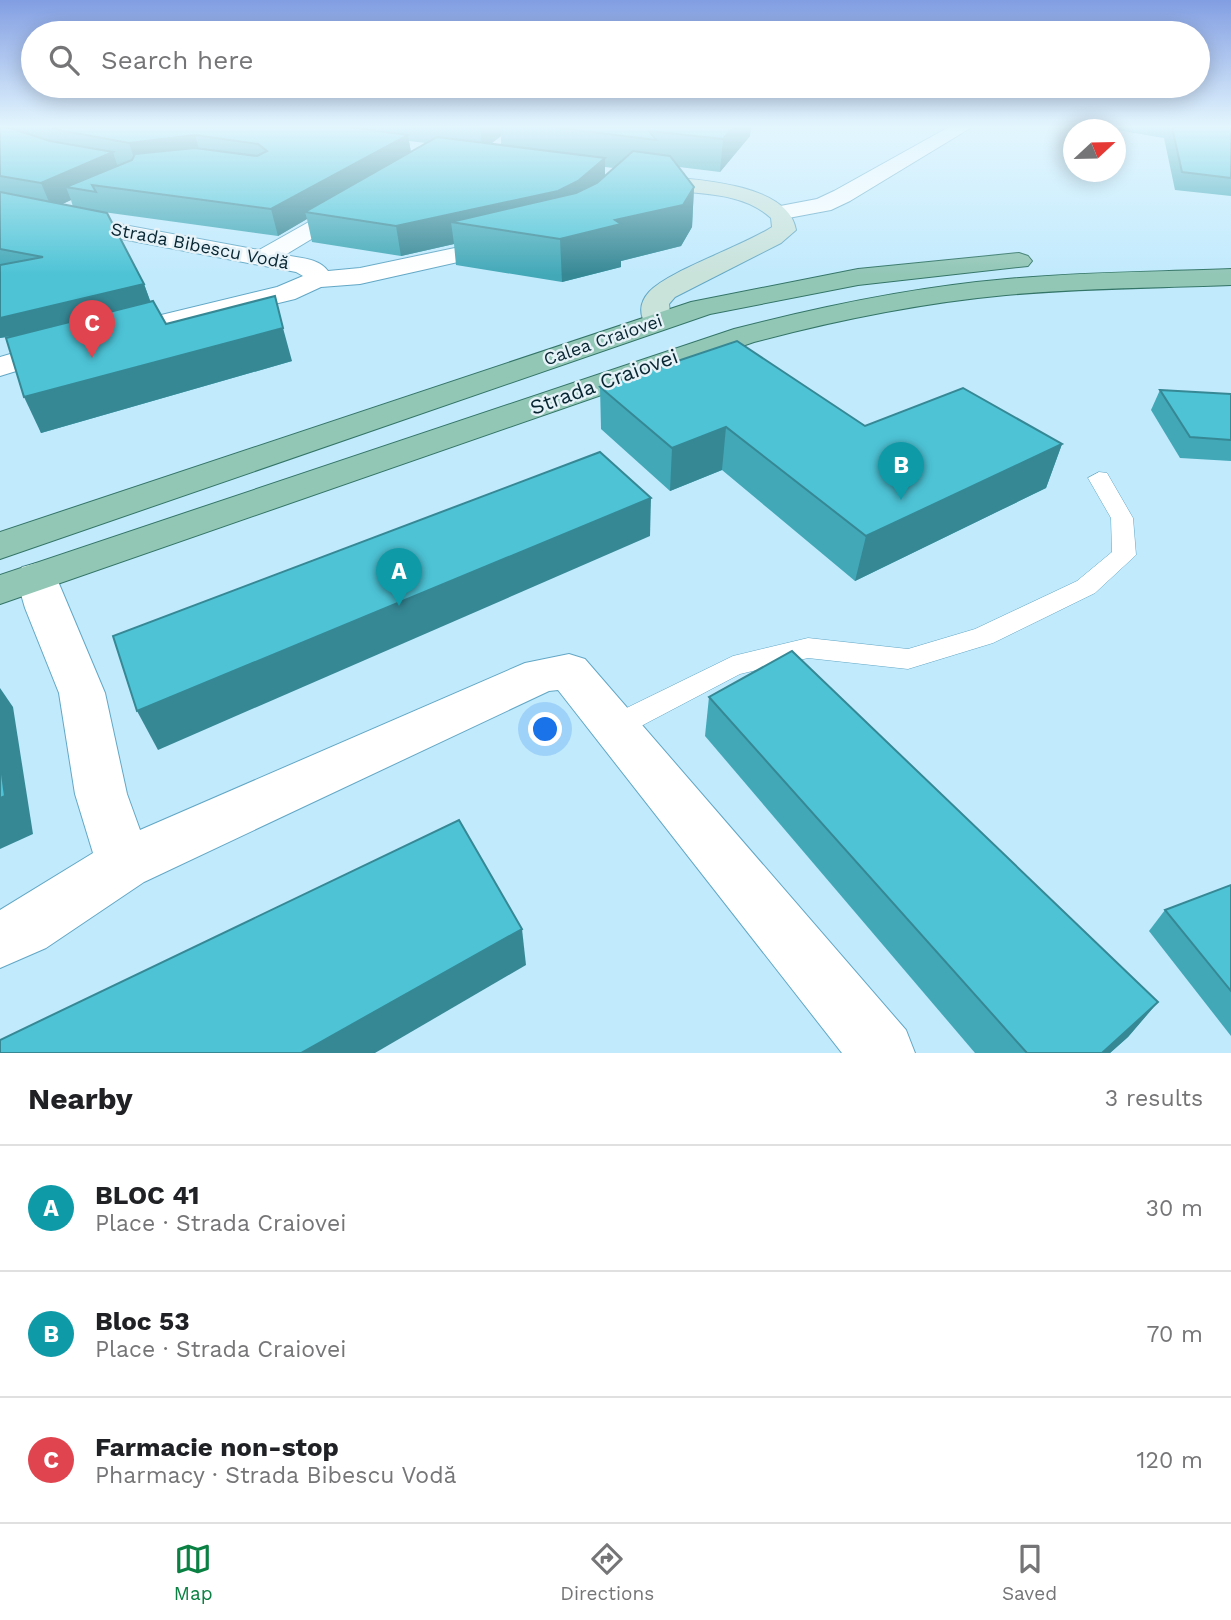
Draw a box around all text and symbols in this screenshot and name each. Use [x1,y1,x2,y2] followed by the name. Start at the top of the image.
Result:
[21,21,1210,98] search box
[45,41,83,79] icon: search
[101,45,253,75] text: Search here
[1063,119,1126,182] north arrow
[109,218,291,273] street label: Strada Bibescu Vodă
[69,300,115,358] pin: C
[541,309,665,370] street label: Calea Craiovei
[526,343,681,420] street label: Strada Craiovei
[878,442,924,500] pin: B
[376,548,422,606] pin: A
[528,712,562,746] your location
[28,1081,133,1116] text: Nearby
[1105,1085,1203,1112] text: 3 results
[95,1180,200,1210] text: BLOC 41
[43,1195,59,1222] text: A
[1146,1195,1203,1222] text: 30 m
[95,1210,346,1237] text: Place · Strada Craiovei
[95,1306,190,1336] text: Bloc 53
[43,1321,59,1348] text: B
[1146,1321,1203,1348] text: 70 m
[95,1336,346,1363] text: Place · Strada Craiovei
[95,1432,339,1462] text: Farmacie non-stop
[43,1447,59,1474] text: C
[1137,1447,1203,1474] text: 120 m
[95,1462,457,1489] text: Pharmacy · Strada Bibescu Vodă
[174,1540,213,1605] tab: Map
[560,1540,654,1605] tab: Directions
[1002,1540,1057,1605] tab: Saved

